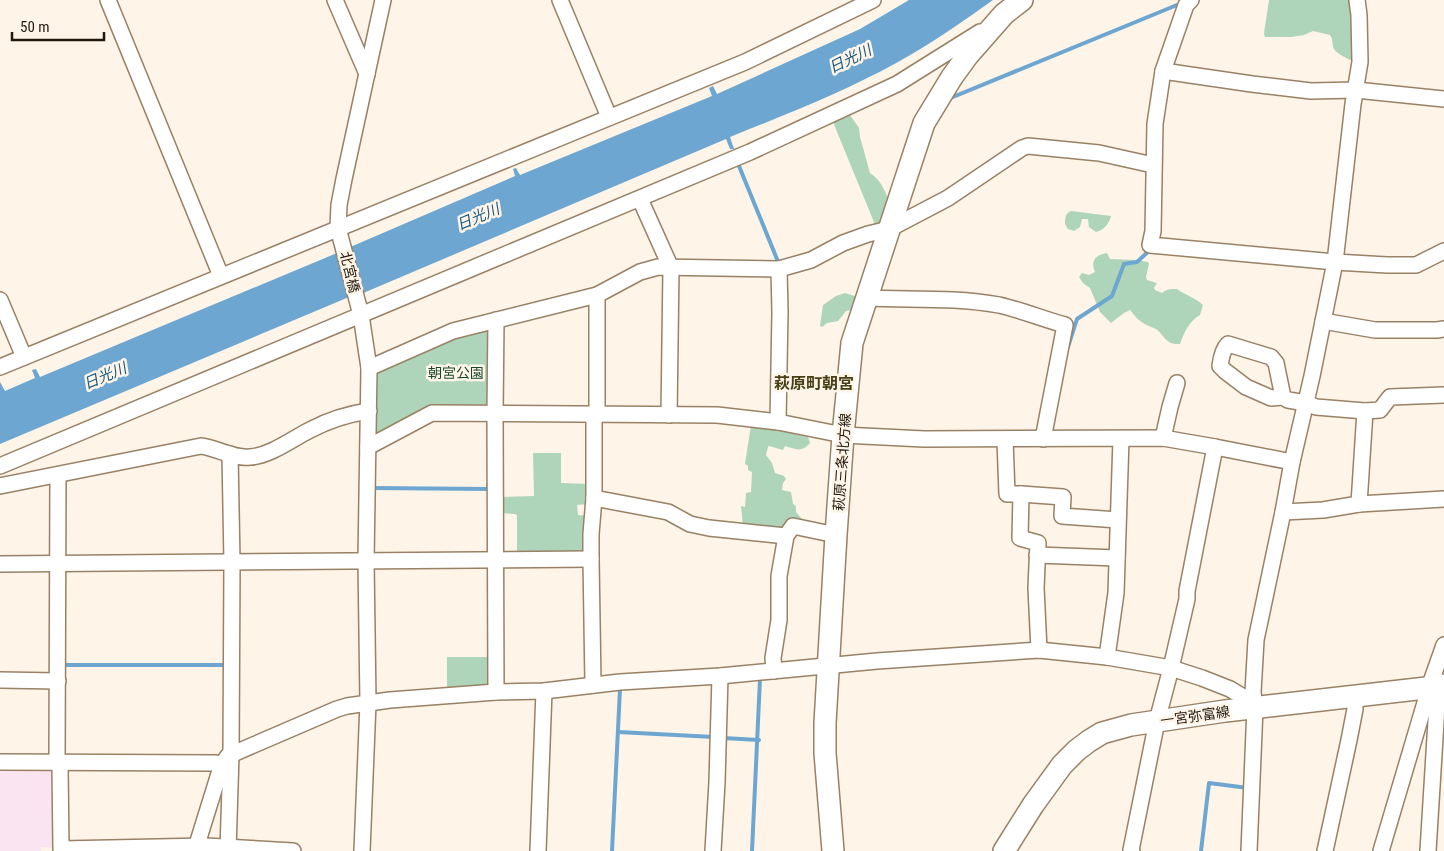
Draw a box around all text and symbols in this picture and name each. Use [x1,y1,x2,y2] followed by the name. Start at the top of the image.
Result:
[12,10,105,42] scale bar
[20,18,50,36] text: 50 m
[826,40,876,77] water label: 日光川
[454,199,504,234] water label: 日光川
[337,250,363,294] street label: 北宮橋
[81,358,131,393] water label: 日光川
[428,365,484,381] park label: 朝宮公園
[774,374,854,393] district label: 萩原町朝宮
[831,413,853,511] street label: 萩原三条北方線
[1159,703,1231,729] street label: 一宮弥富線

